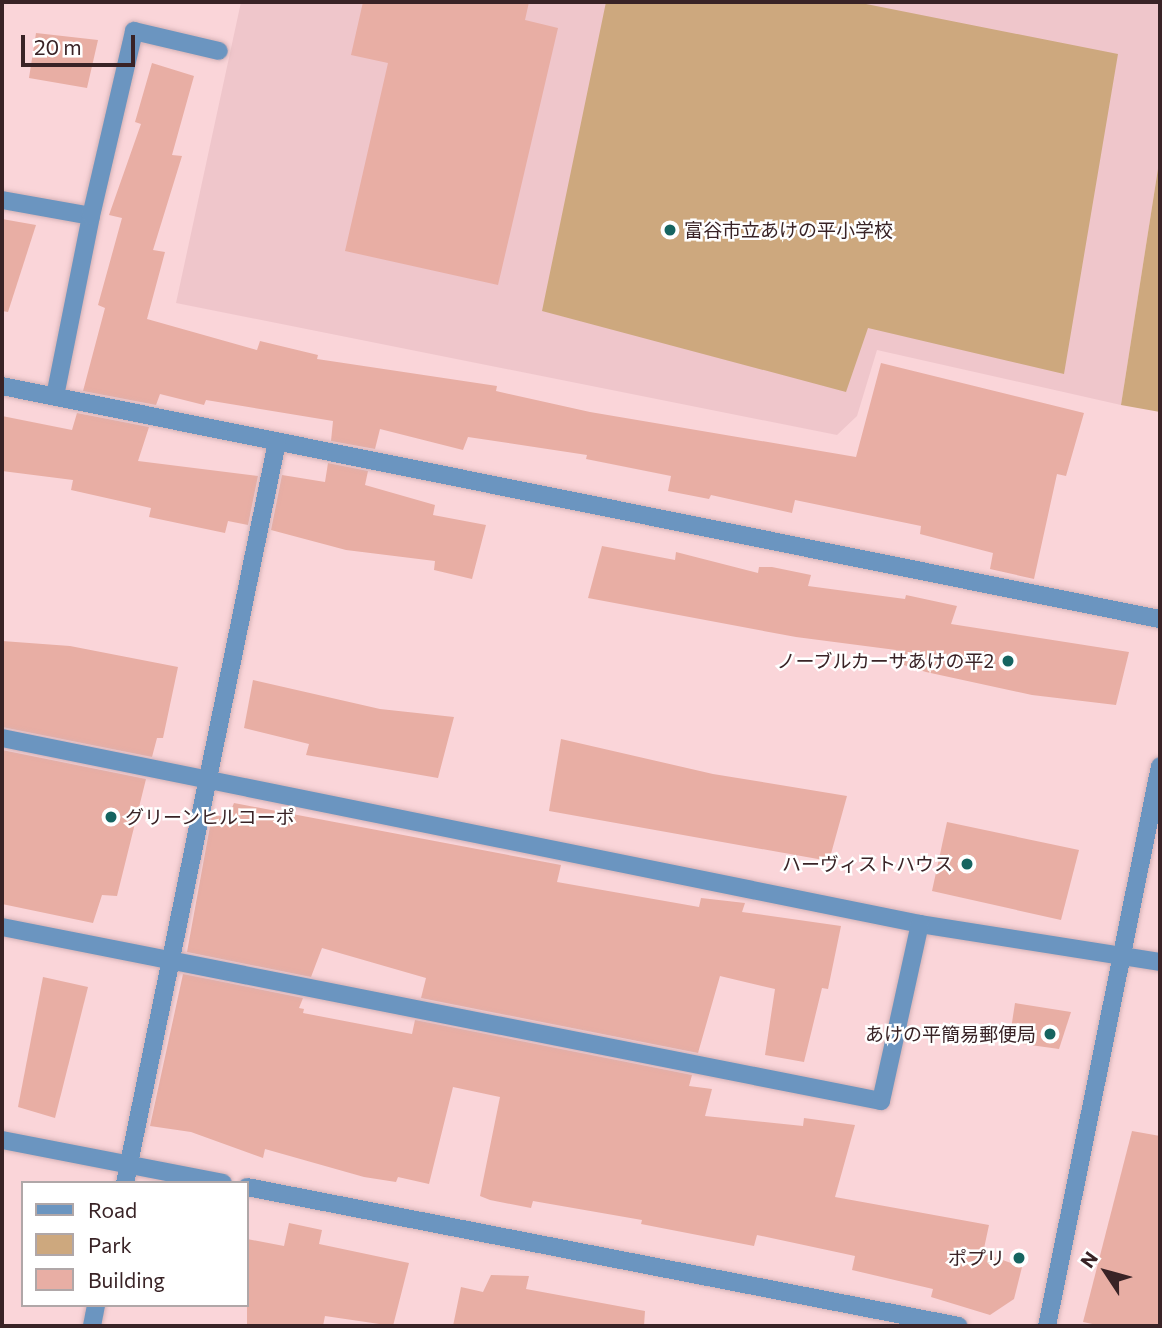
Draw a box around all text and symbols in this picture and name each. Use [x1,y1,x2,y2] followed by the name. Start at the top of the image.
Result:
[24,21,138,65] scale bar
[34,34,82,59] text: 20 m
[684,219,893,241] place label: 富谷市立あけの平小学校
[662,222,678,238] marker: 富谷市立あけの平小学校
[774,650,994,672] place label: ノーブルカーサあけの平2
[1000,653,1016,669] marker: ノーブルカーサあけの平2
[125,806,296,828] place label: グリーンヒルコーポ
[103,809,119,825] marker: グリーンヒルコーポ
[782,853,953,875] place label: ハーヴィストハウス
[959,856,975,872] marker: ハーヴィストハウス
[865,1023,1036,1045] place label: あけの平簡易郵便局
[1042,1026,1058,1042] marker: あけの平簡易郵便局
[21,1181,248,1307] legend
[88,1197,137,1222] text: Road
[88,1232,132,1257] text: Park
[1071,1237,1141,1307] north arrow
[948,1247,1005,1269] place label: ポプリ
[1075,1247,1102,1272] text: N
[1011,1250,1027,1266] marker: ポプリ
[88,1267,165,1292] text: Building

